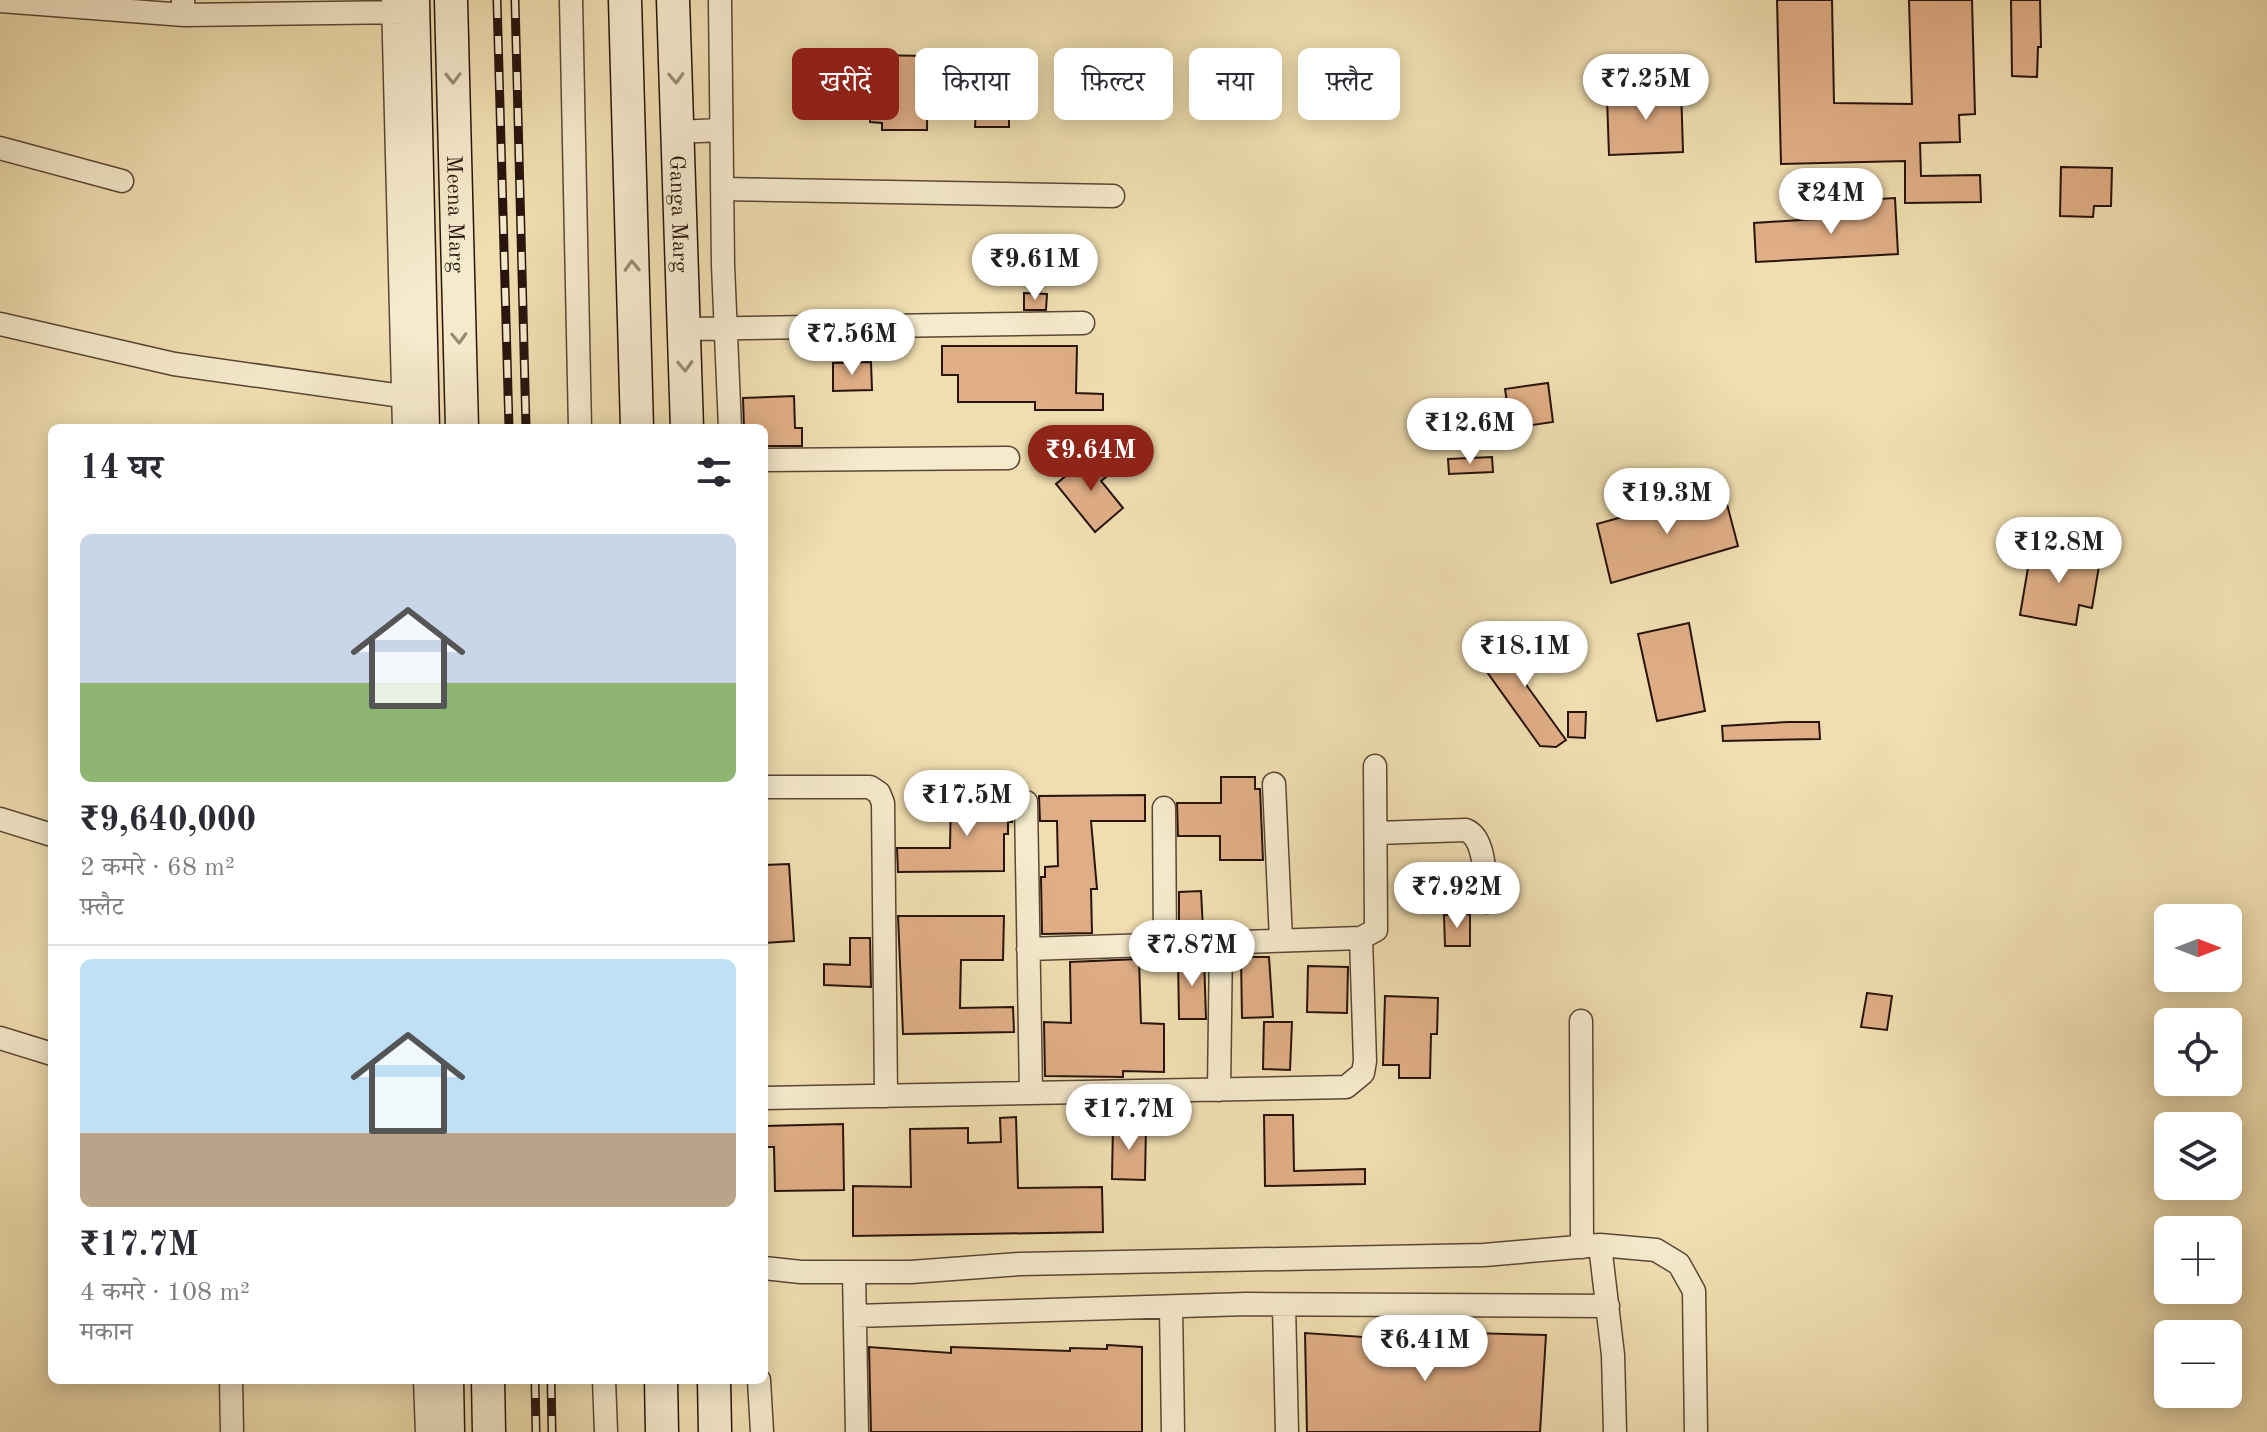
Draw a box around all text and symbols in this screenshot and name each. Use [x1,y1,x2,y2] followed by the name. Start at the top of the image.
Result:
[792,48,899,120] chip: खरीदें
[915,48,1038,120] chip: किराया
[1054,48,1173,120] chip: फ़िल्टर
[1189,48,1282,120] chip: नया
[1298,48,1400,120] chip: फ़्लैट
[1581,54,1711,122] pin: ₹7.25M
[1601,67,1691,93] text: ₹7.25M
[444,72,461,85] one-way arrow
[667,72,684,85] one-way arrow
[442,155,467,273] street label: Meena Marg
[665,155,691,273] street label: Ganga Marg
[1784,168,1878,236] pin: ₹24M
[1797,181,1865,207] text: ₹24M
[970,234,1100,302] pin: ₹9.61M
[990,247,1080,273] text: ₹9.61M
[624,259,641,272] one-way arrow
[787,309,917,377] pin: ₹7.56M
[807,322,897,348] text: ₹7.56M
[450,332,468,345] one-way arrow
[677,360,694,373] one-way arrow
[1405,398,1535,466] pin: ₹12.6M
[1425,411,1515,437] text: ₹12.6M
[1026,425,1156,493] pin: ₹9.64M
[1046,438,1136,464] text: ₹9.64M
[692,450,736,494] icon: filters
[80,452,163,486] text: 14 घर
[1602,468,1732,536] pin: ₹19.3M
[1622,481,1712,507] text: ₹19.3M
[1994,517,2124,585] pin: ₹12.8M
[2014,530,2104,556] text: ₹12.8M
[336,586,480,730] icon: home
[1460,621,1590,689] pin: ₹18.1M
[1480,634,1570,660] text: ₹18.1M
[902,770,1032,838] pin: ₹17.5M
[922,783,1012,809] text: ₹17.5M
[80,804,256,838] text: ₹9,640,000
[80,855,235,881] text: 2 कमरे · 68 m²
[1392,862,1522,930] pin: ₹7.92M
[1412,875,1502,901] text: ₹7.92M
[80,895,123,921] text: फ़्लैट
[2154,904,2242,992] north arrow
[2154,904,2242,1408] map controls
[1127,920,1257,988] pin: ₹7.87M
[1147,933,1237,959] text: ₹7.87M
[2154,1008,2242,1096] button: locate
[336,1011,480,1155] icon: home
[1064,1084,1194,1152] pin: ₹17.7M
[1084,1097,1174,1123] text: ₹17.7M
[2154,1112,2242,1200] button: layers
[2154,1216,2242,1304] button: +
[80,1229,198,1263] text: ₹17.7M
[80,1280,250,1306] text: 4 कमरे · 108 m²
[1360,1315,1490,1383] pin: ₹6.41M
[80,1320,133,1346] text: मकान
[2154,1320,2242,1408] button: −
[1380,1328,1470,1354] text: ₹6.41M

